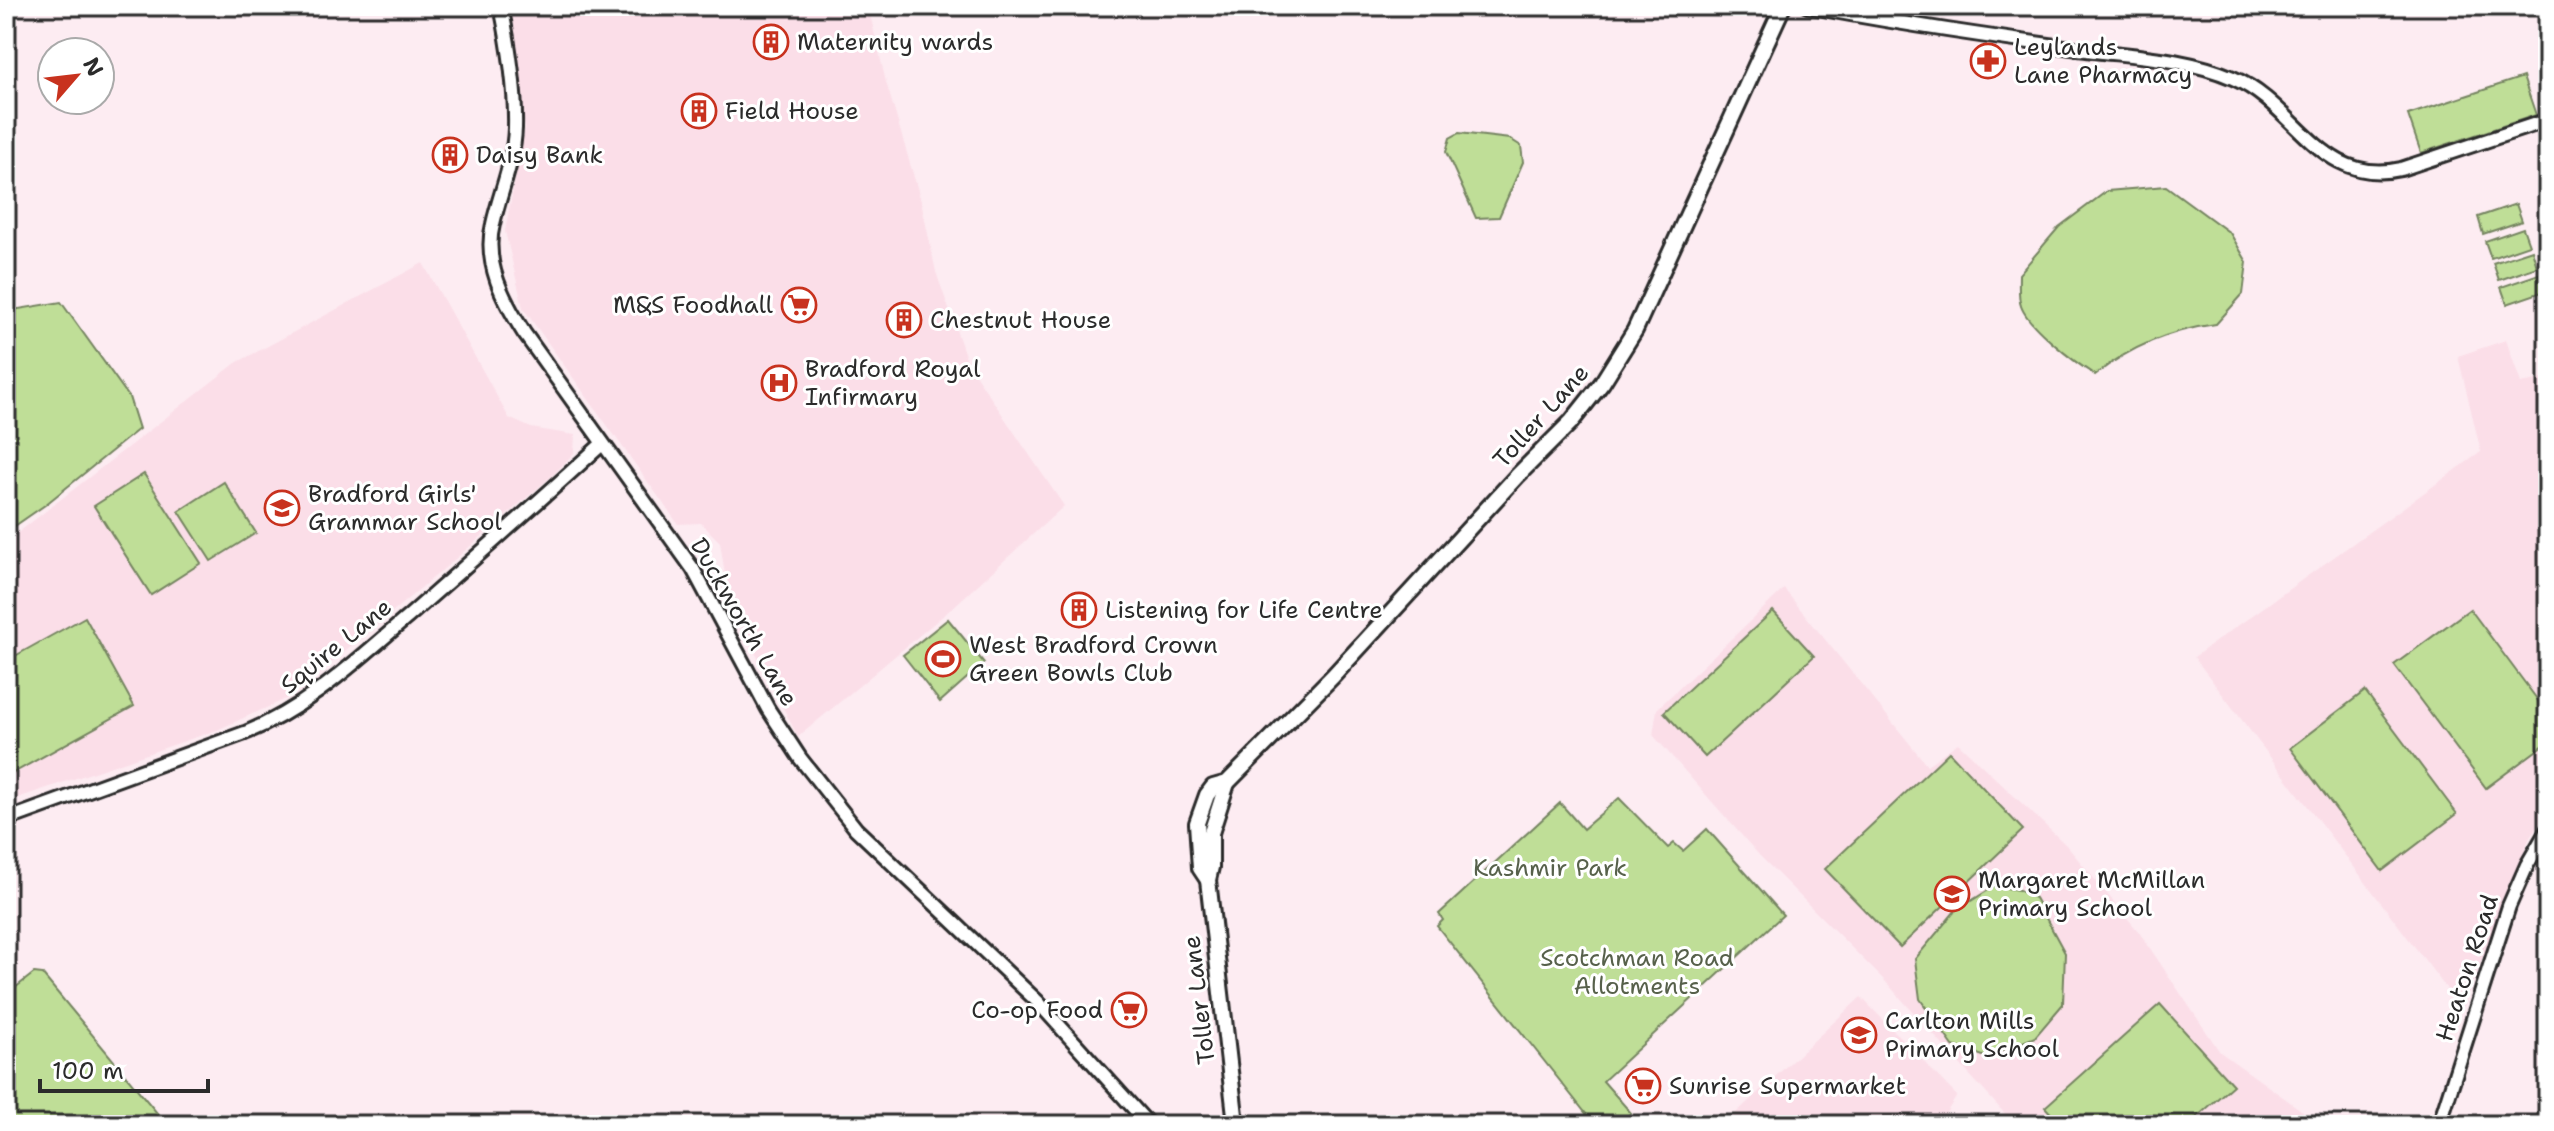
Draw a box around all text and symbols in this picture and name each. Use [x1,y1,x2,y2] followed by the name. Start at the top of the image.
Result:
[752,23,790,61] building icon: Maternity wards
[797,26,993,58] place label: Maternity wards
[2014,31,2192,91] place label: Leylands Lane Pharmacy
[36,36,116,116] north arrow
[1969,42,2007,80] pharmacy icon: Leylands Lane Pharmacy
[76,52,110,81] text: N
[680,92,718,130] building icon: Field House
[725,95,859,127] place label: Field House
[431,136,469,174] building icon: Daisy Bank
[476,139,603,171] place label: Daisy Bank
[780,286,818,324] supermarket icon: M&S Foodhall
[613,289,774,321] place label: M&S Foodhall
[885,301,923,339] building icon: Chestnut House
[930,304,1111,336] place label: Chestnut House
[805,353,981,413] place label: Bradford Royal Infirmary
[1486,357,1596,475] street label: Toller Lane
[760,364,798,402] hospital icon: Bradford Royal Infirmary
[308,478,502,538] place label: Bradford Girls' Grammar School
[263,489,301,527] school or university icon: Bradford Girls' Grammar School
[683,532,805,712] street label: Duckworth Lane
[274,591,398,701] street label: Squire Lane
[1060,591,1098,629] building icon: Listening for Life Centre
[1105,594,1383,626] place label: Listening for Life Centre
[969,629,1218,689] place label: West Bradford Crown Green Bowls Club
[924,640,962,678] sports icon: West Bradford Crown Green Bowls Club
[1473,852,1627,884] park label: Kashmir Park
[1978,864,2205,924] place label: Margaret McMillan Primary School
[1933,875,1971,913] school or university icon: Margaret McMillan Primary School
[2428,890,2506,1046] street label: Heaton Road
[1175,934,1223,1066] street label: Toller Lane
[1540,942,1734,1002] park label: Scotchman Road Allotments
[1110,991,1148,1029] supermarket icon: Co-op Food
[971,994,1103,1026] place label: Co-op Food
[1885,1005,2060,1065] place label: Carlton Mills Primary School
[1840,1016,1878,1054] school or university icon: Carlton Mills Primary School
[40,1043,208,1093] scale bar
[52,1055,124,1087] text: 100 m
[1624,1067,1662,1105] supermarket icon: Sunrise Supermarket
[1669,1070,1906,1102] place label: Sunrise Supermarket

